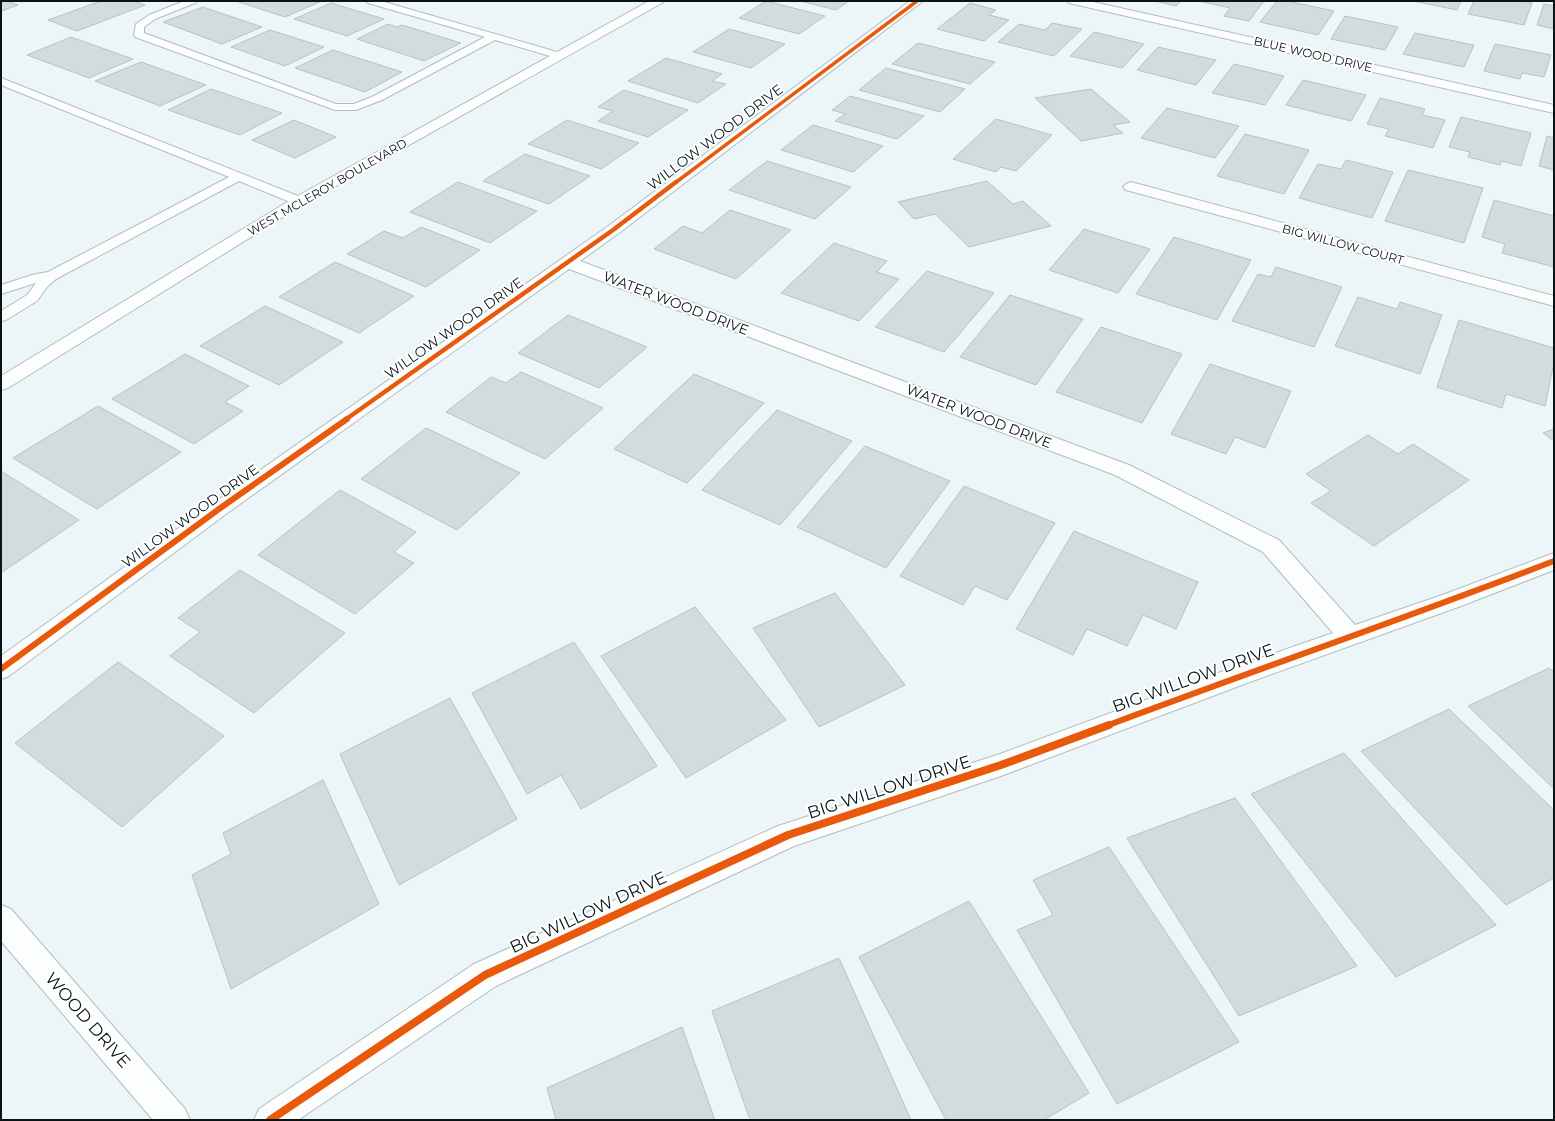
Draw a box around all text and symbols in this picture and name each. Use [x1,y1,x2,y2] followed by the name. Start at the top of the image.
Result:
[1252,33,1374,75] street label: BLUE WOOD DRIVE
[644,80,786,194] street label: WILLOW WOOD DRIVE
[245,135,409,239] street label: WEST MCLEROY BOULEVARD
[1281,221,1406,267] street label: BIG WILLOW COURT
[601,267,751,339] street label: WATER WOOD DRIVE
[381,273,527,383] street label: WILLOW WOOD DRIVE
[904,380,1054,452] street label: WATER WOOD DRIVE
[118,460,262,572] street label: WILLOW WOOD DRIVE
[1109,639,1277,717] street label: BIG WILLOW DRIVE
[805,751,973,823] street label: BIG WILLOW DRIVE
[506,867,670,957] street label: BIG WILLOW DRIVE
[41,968,135,1072] street label: WOOD DRIVE

